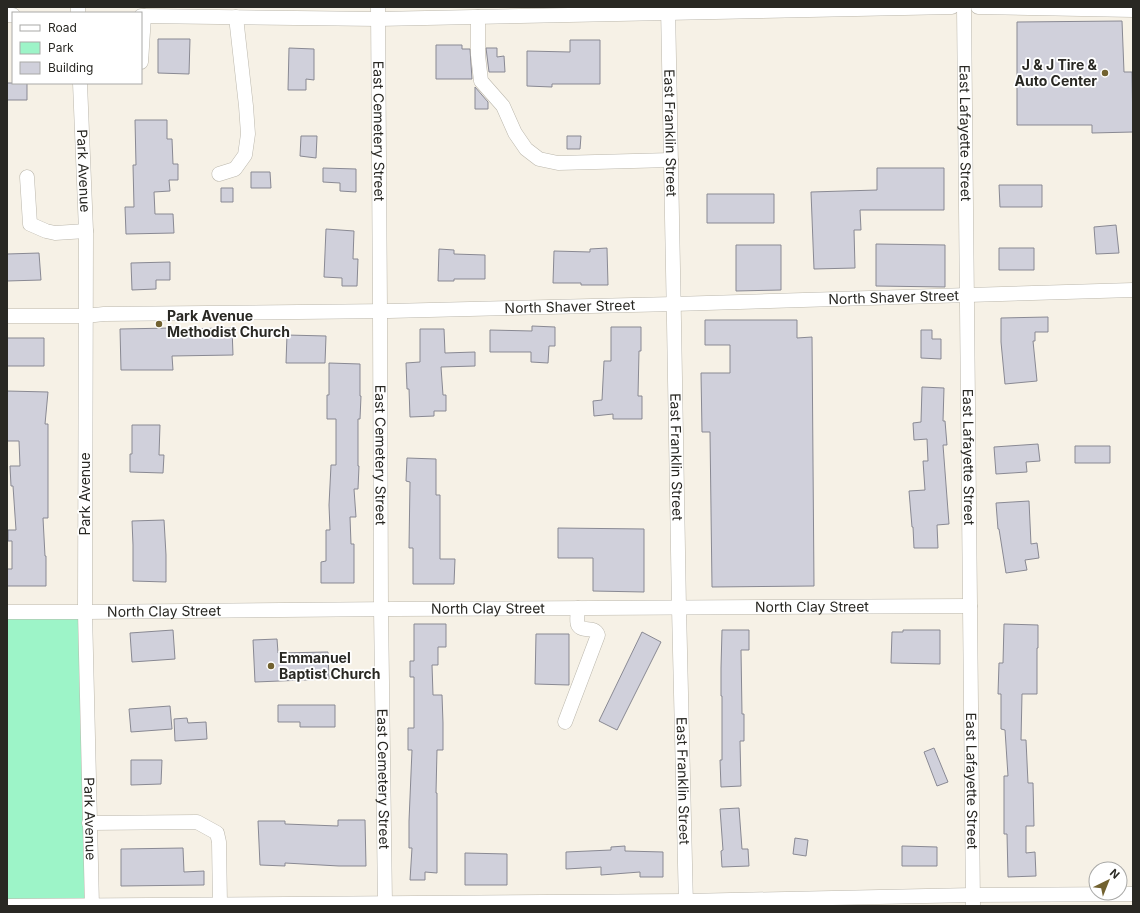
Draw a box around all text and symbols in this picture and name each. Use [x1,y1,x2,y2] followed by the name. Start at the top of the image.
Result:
[12,12,142,84] legend
[48,20,77,35] text: Road
[48,40,74,55] text: Park
[1014,56,1098,89] place label: J & J Tire & Auto Center
[48,60,93,75] text: Building
[370,61,388,202] street label: East Cemetery Street
[957,65,975,202] street label: East Lafayette Street
[1100,68,1110,78] marker: J & J Tire & Auto Center
[661,69,681,197] street label: East Franklin Street
[74,129,94,213] street label: Park Avenue
[828,286,960,307] street label: North Shaver Street
[504,296,636,316] street label: North Shaver Street
[167,307,290,340] place label: Park Avenue Methodist Church
[154,319,164,329] marker: Park Avenue Methodist Church
[372,385,390,526] street label: East Cemetery Street
[960,388,978,526] street label: East Lafayette Street
[667,393,686,521] street label: East Franklin Street
[76,452,93,536] street label: Park Avenue
[755,598,869,615] street label: North Clay Street
[431,599,545,617] street label: North Clay Street
[107,602,221,620] street label: North Clay Street
[279,649,381,682] place label: Emmanuel Baptist Church
[266,661,276,671] marker: Emmanuel Baptist Church
[374,709,393,850] street label: East Cemetery Street
[963,712,981,850] street label: East Lafayette Street
[674,717,694,845] street label: East Franklin Street
[81,777,100,861] street label: Park Avenue
[1088,861,1128,901] north arrow
[1107,866,1123,882] text: N

